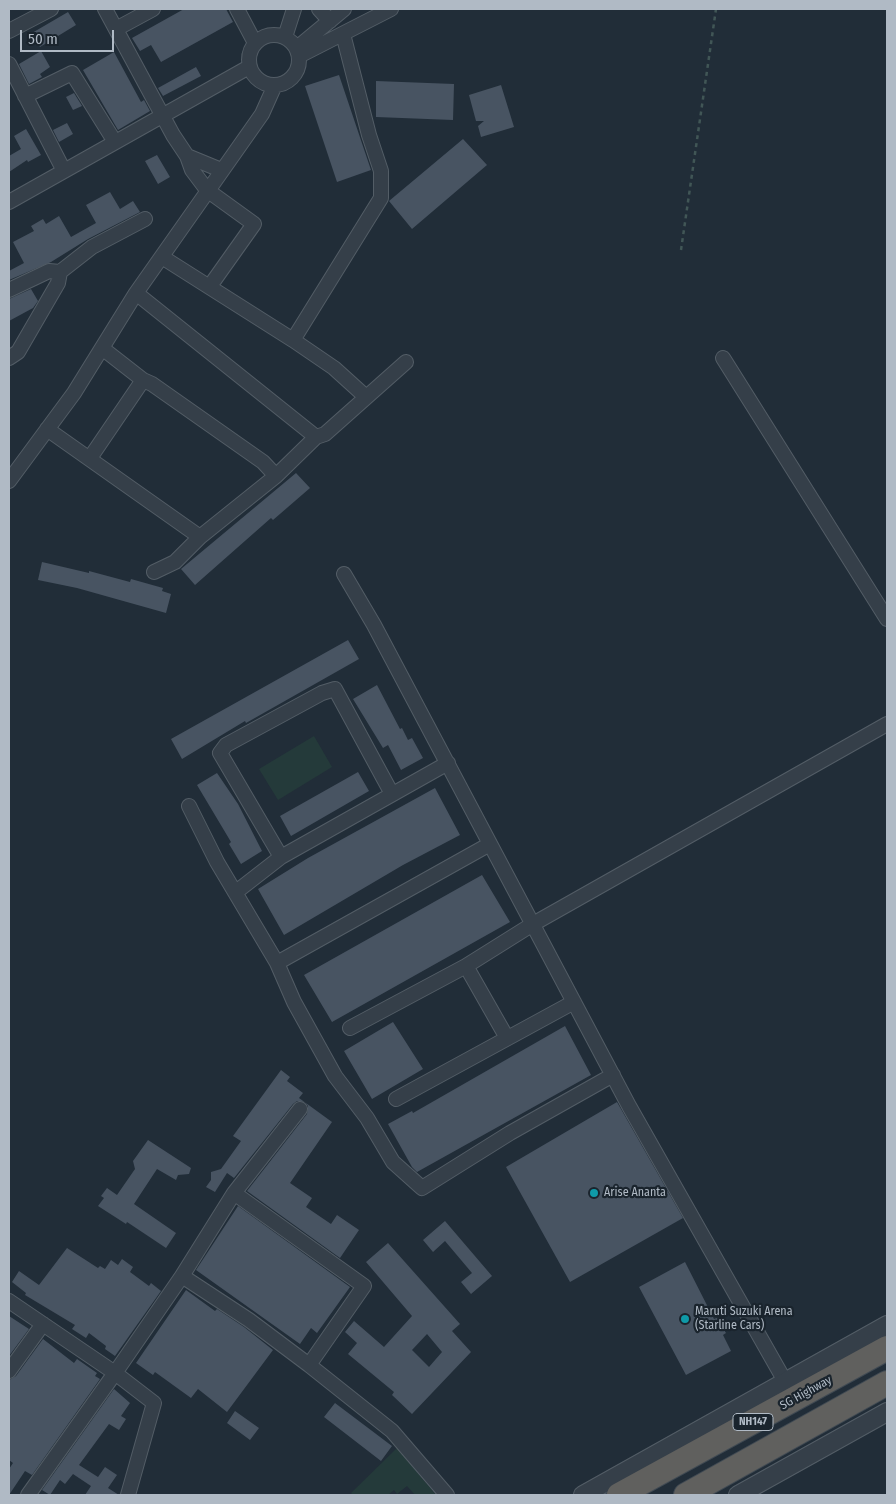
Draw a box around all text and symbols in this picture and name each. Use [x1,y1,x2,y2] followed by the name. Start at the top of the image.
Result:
[22,20,116,52] scale bar
[28,30,58,48] text: 50 m
[604,1186,666,1200] place label: Arise Ananta
[588,1187,600,1199] marker: Arise Ananta
[695,1305,793,1333] place label: Maruti Suzuki Arena (Starline Cars)
[679,1313,691,1325] marker: Maruti Suzuki Arena (Starline Cars)
[778,1373,834,1413] street label: SG Highway
[733,1414,773,1430] road number: NH147

